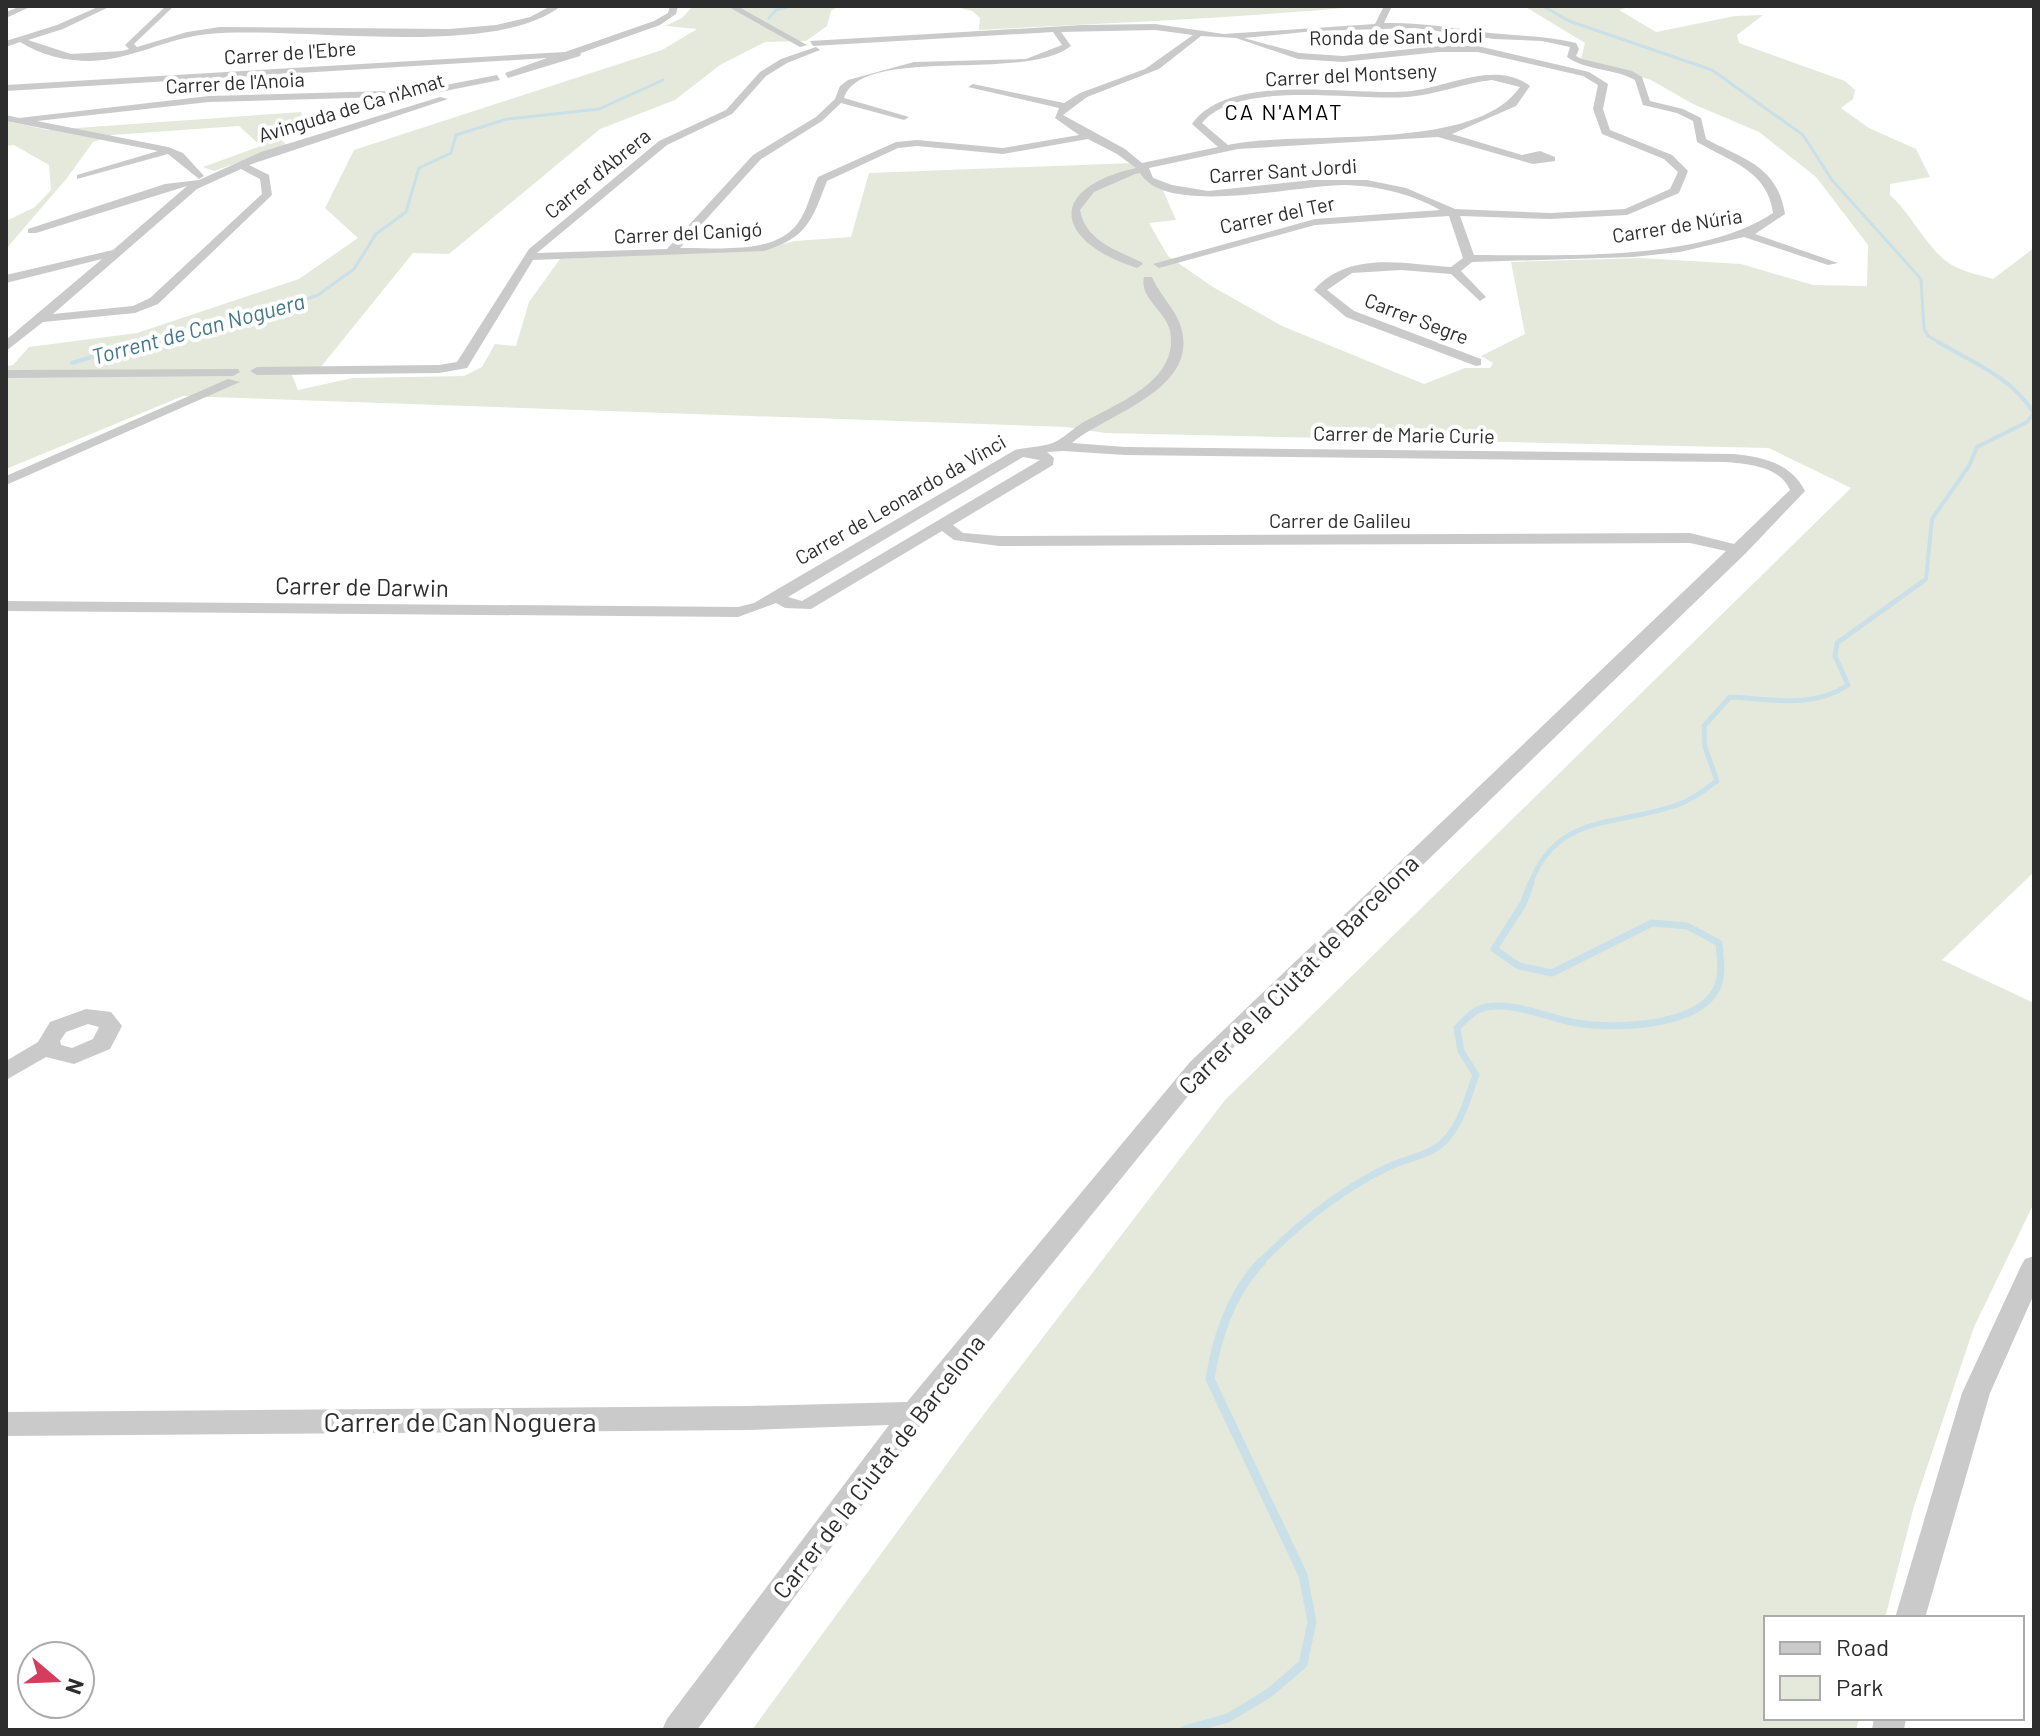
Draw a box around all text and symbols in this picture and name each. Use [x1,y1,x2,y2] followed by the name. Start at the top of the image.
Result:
[1309,22,1483,50] street label: Ronda de Sant Jordi
[223,35,357,69] street label: Carrer de l'Ebre
[1264,58,1438,90] street label: Carrer del Montseny
[165,66,305,98] street label: Carrer de l'Anoia
[255,67,447,147] street label: Avinguda de Ca n'Amat
[1224,98,1344,124] district label: CA N'AMAT
[539,123,655,223] street label: Carrer d'Abrera
[1208,153,1358,187] street label: Carrer Sant Jordi
[1217,190,1337,238] street label: Carrer del Ter
[1610,203,1744,247] street label: Carrer de Núria
[613,216,763,248] street label: Carrer del Canigó
[89,287,307,369] water label: Torrent de Can Noguera
[1362,287,1472,349] street label: Carrer Segre
[1313,420,1495,448] street label: Carrer de Marie Curie
[790,429,1010,569] street label: Carrer de Leonardo da Vinci
[1269,508,1411,532] street label: Carrer de Galileu
[275,570,449,602] street label: Carrer de Darwin
[1172,848,1424,1100] street label: Carrer de la Ciutat de Barcelona
[766,1328,990,1604] street label: Carrer de la Ciutat de Barcelona
[323,1404,597,1438] street label: Carrer de Can Noguera
[1764,1616,2024,1720] legend
[1836,1632,1889,1661] text: Road
[16,1640,96,1720] north arrow
[1836,1672,1883,1701] text: Park
[61,1676,91,1698] text: N

